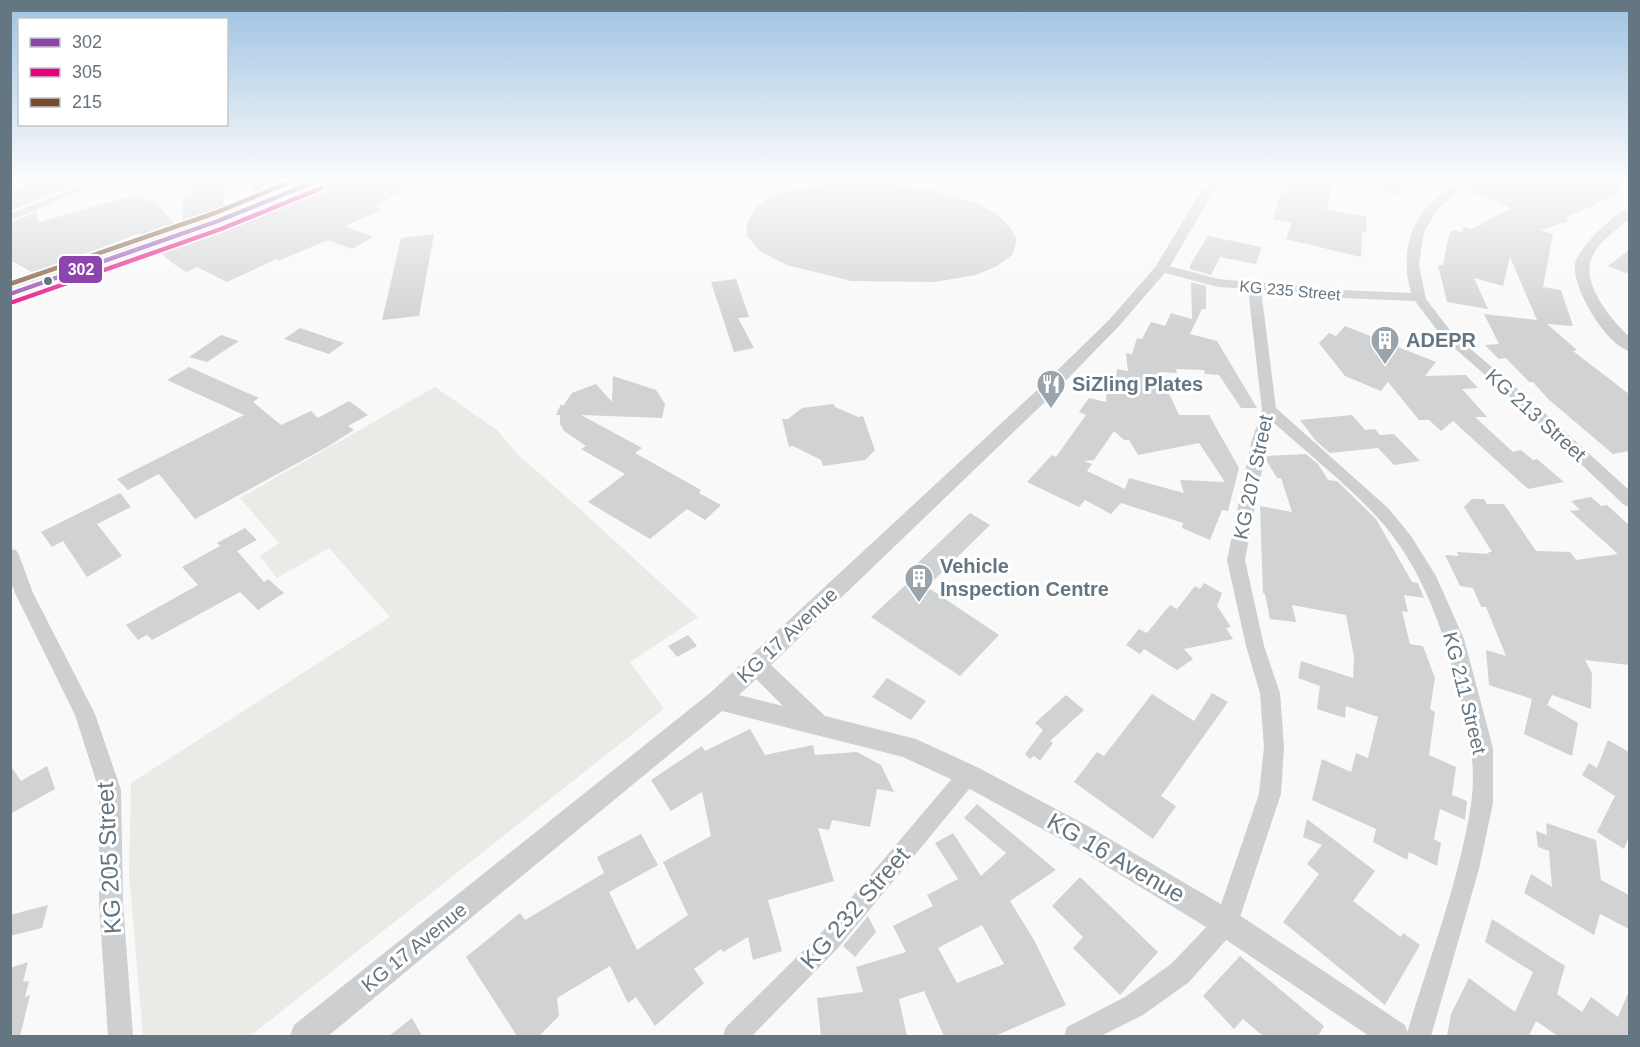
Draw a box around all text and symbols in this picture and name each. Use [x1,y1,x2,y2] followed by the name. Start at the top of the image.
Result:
[18,18,228,126] legend
[72,32,102,52] text: 302
[72,62,102,82] text: 305
[72,92,102,112] text: 215
[58,255,103,284] line badge: 302
[68,261,94,278] text: 302
[42,275,54,287] unlabelled marker
[1239,278,1342,303] street label: KG 235 Street
[1369,324,1401,366] building icon: ADEPR
[1406,329,1477,351] place label: ADEPR
[1482,364,1591,466] street label: KG 213 Street
[1035,368,1067,410] restaurant icon: SiZling Plates
[1072,373,1203,395] place label: SiZling Plates
[1229,412,1277,541] street label: KG 207 Street
[940,555,1109,600] place label: Vehicle Inspection Centre
[903,562,935,604] building icon: Vehicle Inspection Centre
[732,583,842,687] street label: KG 17 Avenue
[1439,630,1491,757] street label: KG 211 Street
[91,781,126,935] street label: KG 205 Street
[1043,807,1190,908] street label: KG 16 Avenue
[795,841,915,974] street label: KG 232 Street
[357,898,471,996] street label: KG 17 Avenue

